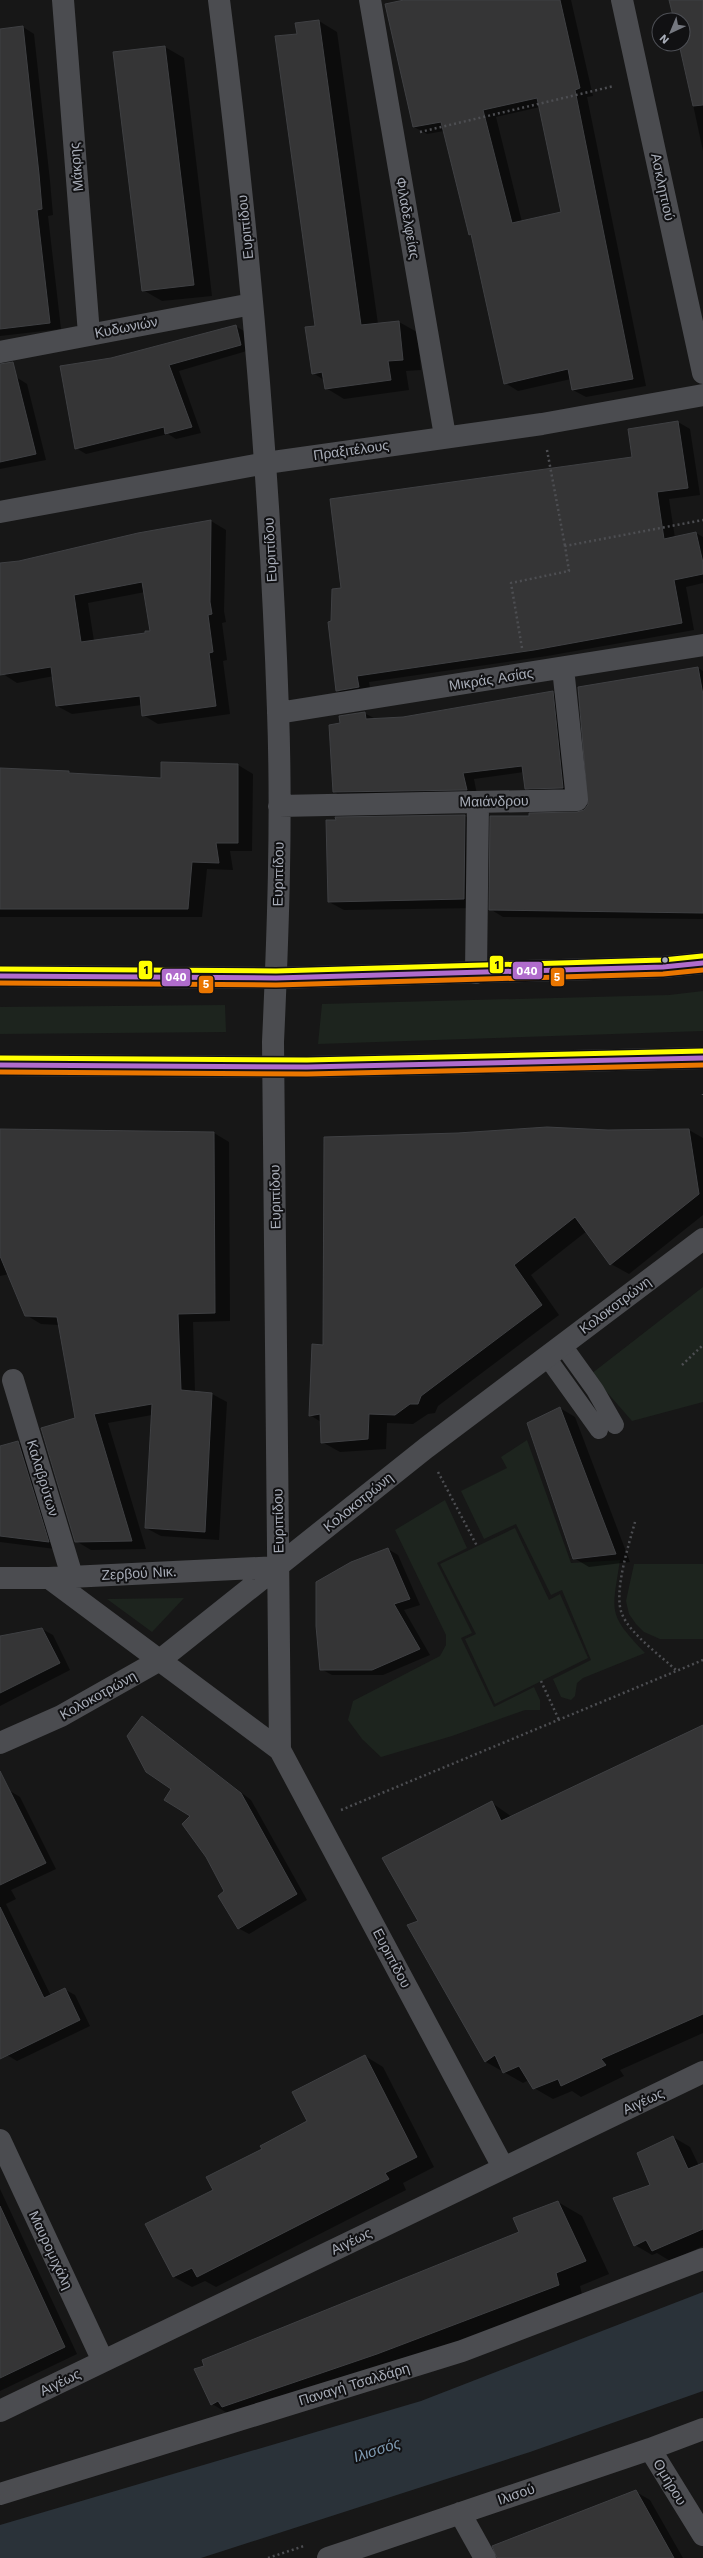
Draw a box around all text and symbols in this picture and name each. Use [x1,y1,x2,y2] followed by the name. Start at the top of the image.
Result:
[651,12,691,52] north arrow
[657,31,672,46] text: N
[66,142,86,192] street label: Μάκρης
[648,152,678,222] street label: Ασκληπιού
[393,176,423,261] street label: Φιλαδελφείας
[234,194,256,260] street label: Ευριπίδου
[93,313,159,341] street label: Κυδωνιών
[312,437,390,463] street label: Πραξιτέλους
[260,517,280,583] street label: Ευριπίδου
[448,664,535,694] street label: Μικράς Ασίας
[459,792,529,810] street label: Μαιάνδρου
[269,842,287,906] street label: Ευριπίδου
[489,955,504,974] line badge: 1
[660,955,670,965] unlabelled marker
[495,959,499,972] text: 1
[138,960,153,980] line badge: 1
[512,961,543,980] line badge: 040
[144,964,148,977] text: 1
[516,965,538,978] text: 040
[550,967,565,987] line badge: 5
[161,968,191,987] line badge: 040
[165,971,187,984] text: 040
[554,971,560,984] text: 5
[198,975,214,994] line badge: 5
[203,978,209,991] text: 5
[266,1165,284,1229] street label: Ευριπίδου
[576,1273,654,1337] street label: Κολοκοτρώνη
[24,1438,62,1518] street label: Καλαβρύτων
[320,1469,396,1535] street label: Κολοκοτρώνη
[269,1489,287,1553] street label: Ευριπίδου
[101,1563,177,1583] street label: Ζερβού Νικ.
[57,1667,139,1723] street label: Κολοκοτρώνη
[370,1926,414,1990] street label: Ευριπίδου
[620,2084,666,2117] street label: Αιγέως
[26,2208,76,2292] street label: Μαυρομιχάλη
[328,2224,374,2258] street label: Αιγέως
[297,2360,411,2408] street label: Παναγή Τσαλδάρη
[37,2365,83,2399] street label: Αιγέως
[351,2434,404,2466] water label: Ιλισσός
[650,2456,690,2508] street label: Ομήρου
[495,2480,537,2508] street label: Ιλισού

